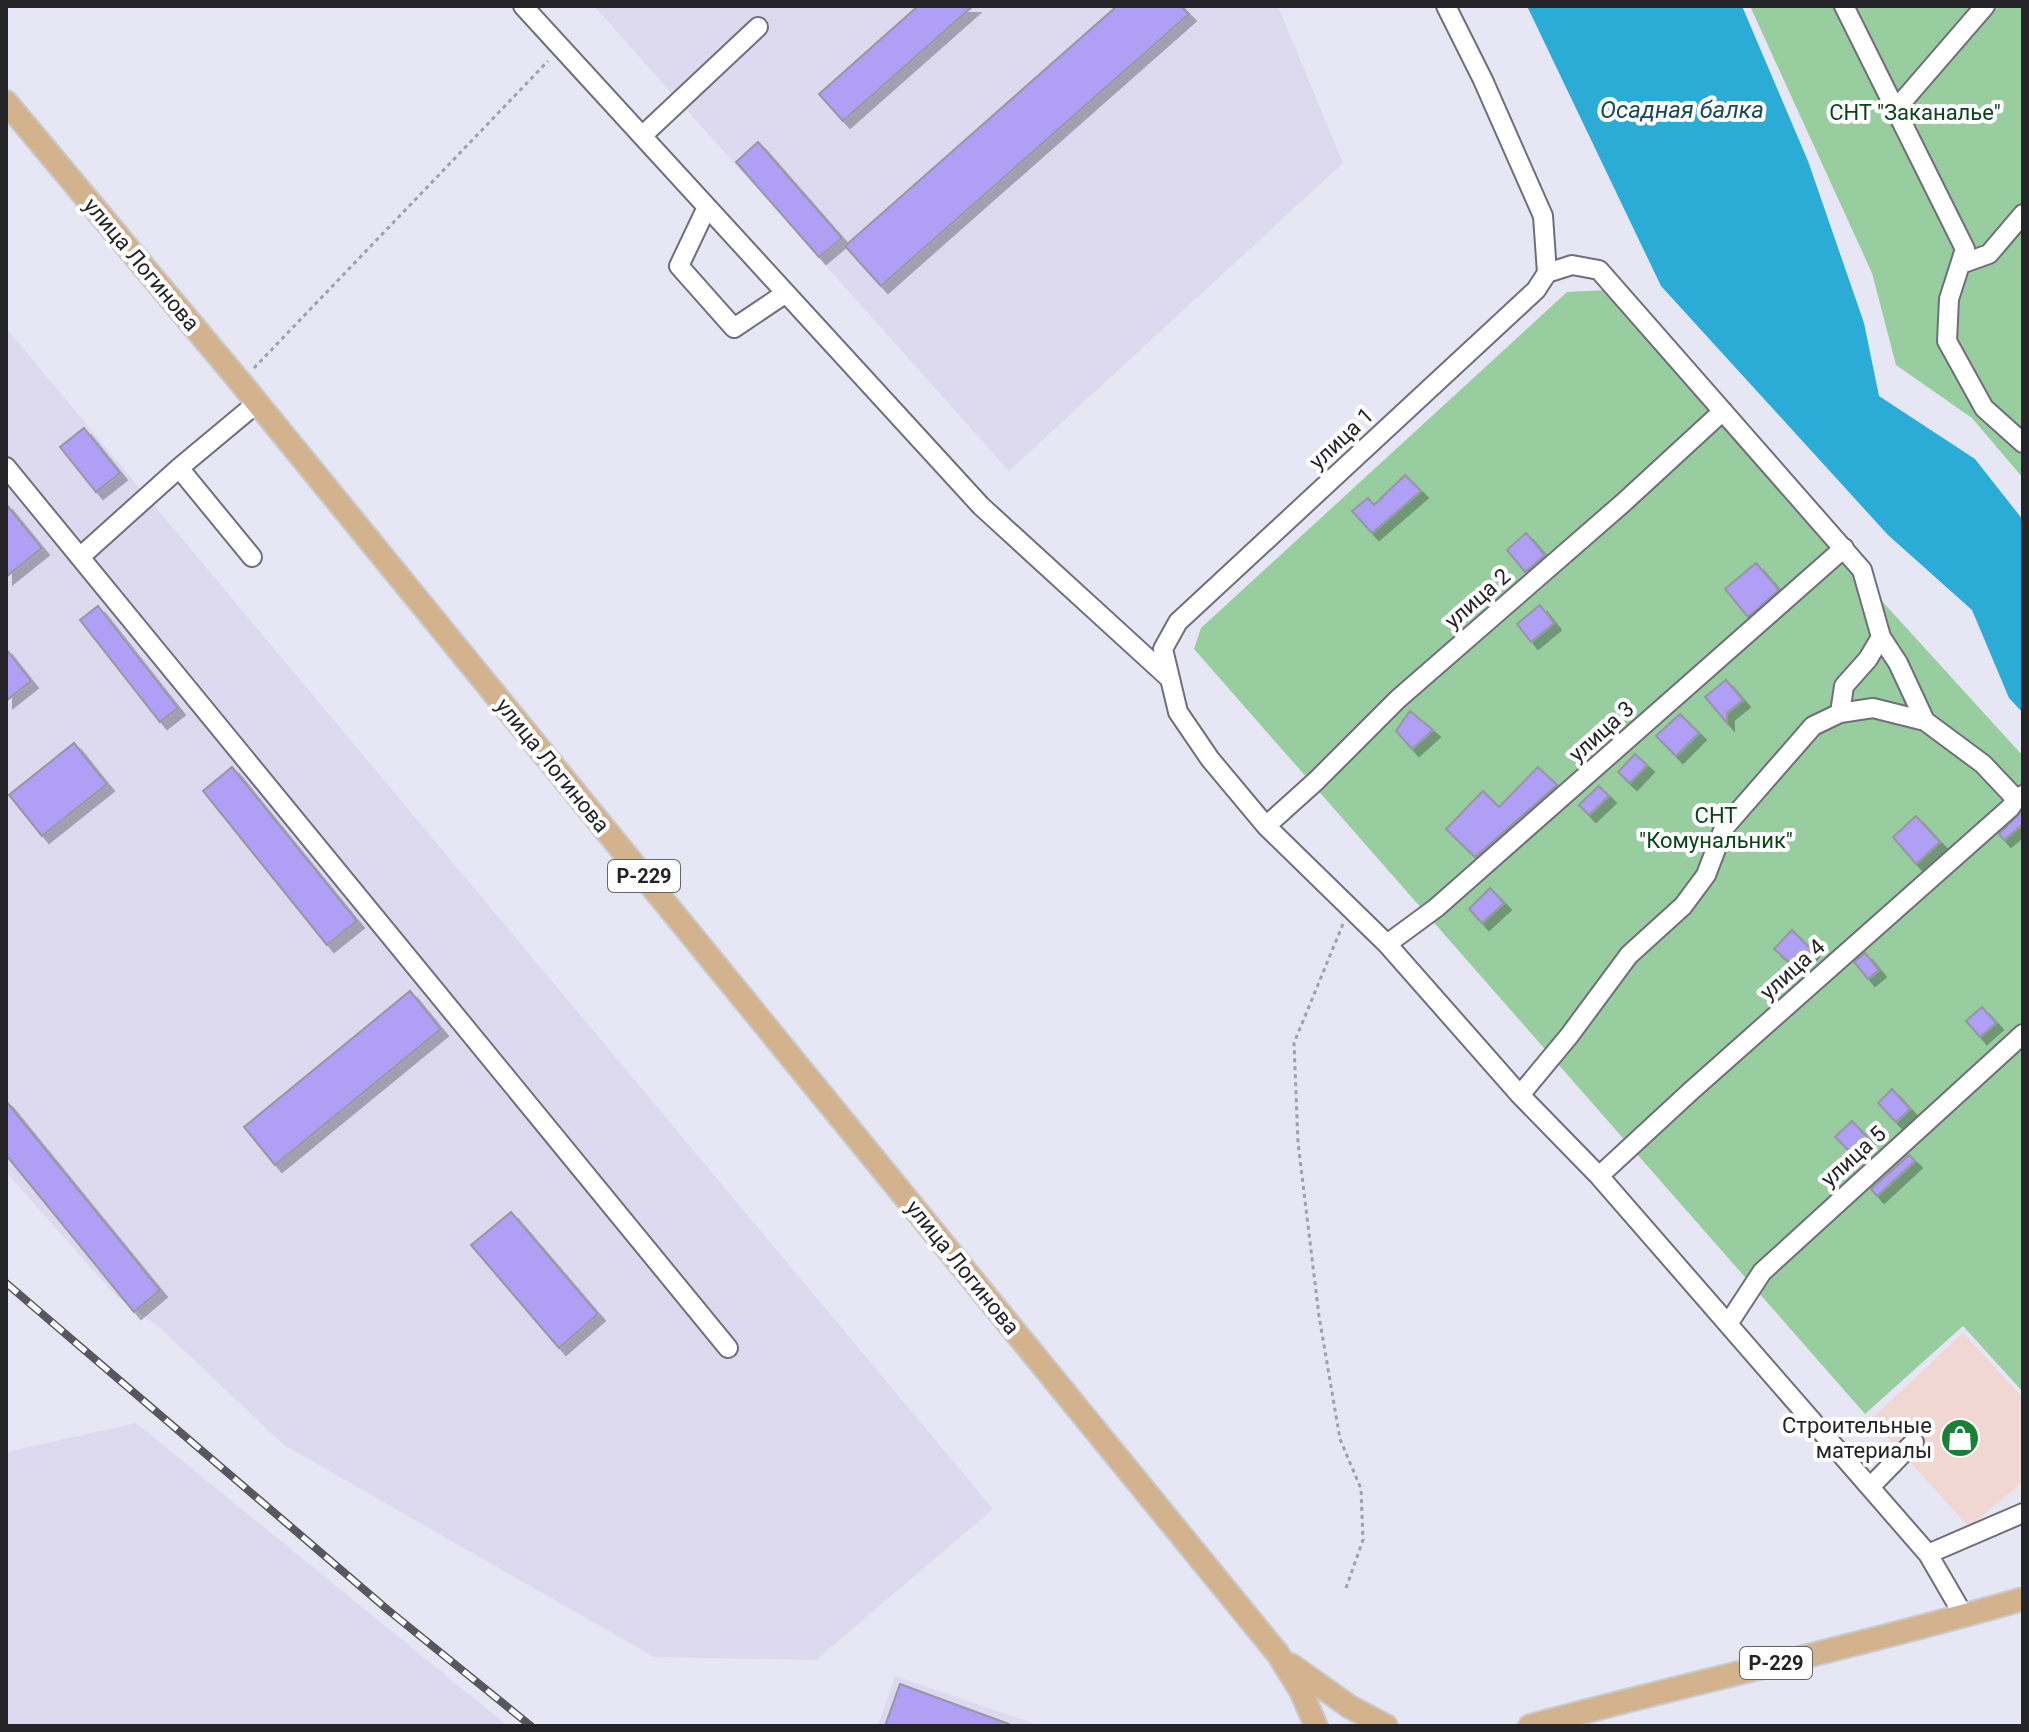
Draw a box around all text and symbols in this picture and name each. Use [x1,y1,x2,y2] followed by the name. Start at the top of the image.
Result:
[1600,96,1764,124] water label: Осадная балка
[1829,100,2001,125] park label: СНТ "Заканалье"
[79,193,204,336] street label: улица Логинова
[1304,403,1378,474] street label: улица 1
[1440,563,1515,633] street label: улица 2
[491,693,614,838] street label: улица Логинова
[1564,696,1639,767] street label: улица 3
[1639,803,1793,853] park label: СНТ "Комунальник"
[608,860,680,892] road number: Р-229
[1755,934,1830,1005] street label: улица 4
[1816,1121,1891,1192] street label: улица 5
[901,1195,1024,1340] street label: улица Логинова
[1782,1413,1932,1463] place label: Строительные материалы
[1939,1417,1981,1459] shop icon: Строительные материалы
[1740,1647,1812,1679] road number: Р-229

